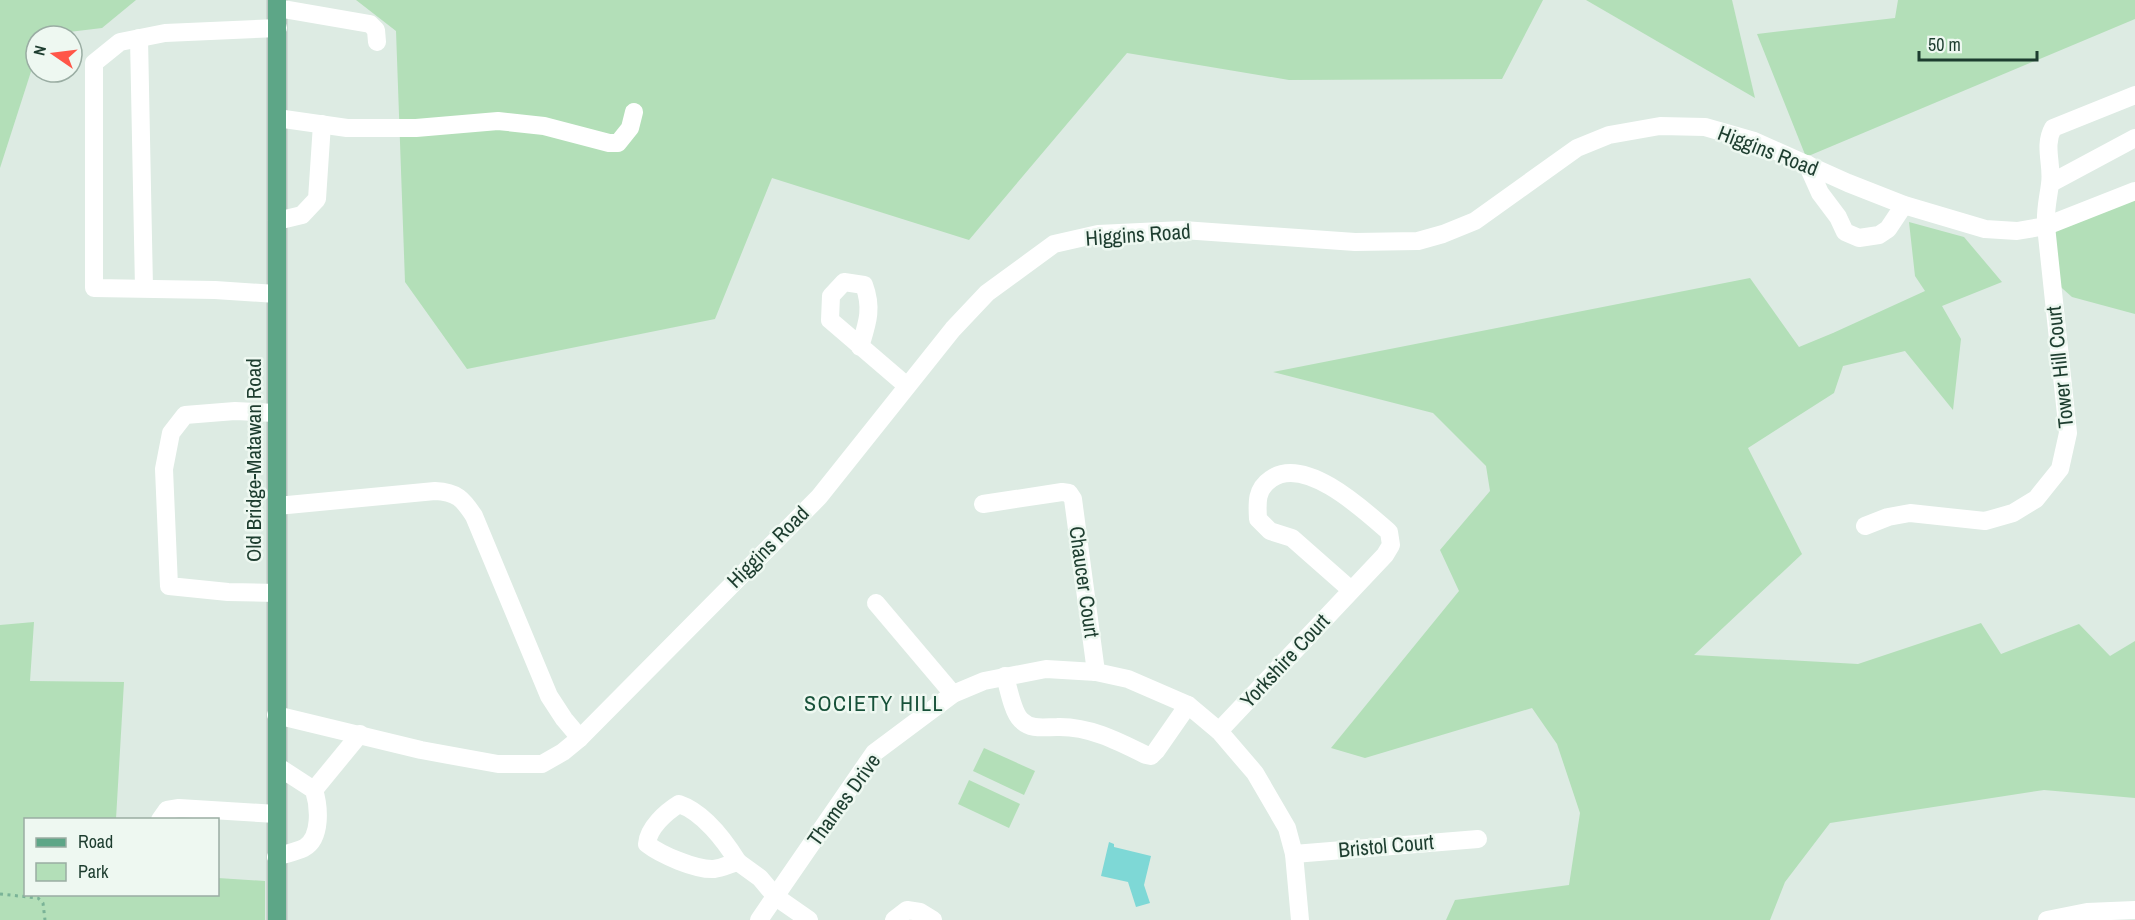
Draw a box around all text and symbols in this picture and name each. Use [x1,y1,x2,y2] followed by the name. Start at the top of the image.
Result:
[24,24,84,84] north arrow
[1919,24,2038,62] scale bar
[1928,32,1961,57] text: 50 m
[28,43,51,58] text: N
[1714,118,1823,183] street label: Higgins Road
[1084,216,1191,253] street label: Higgins Road
[2039,304,2080,429] street label: Tower Hill Court
[239,358,268,562] street label: Old Bridge-Matawan Road
[720,499,815,594] street label: Higgins Road
[1062,524,1107,640] street label: Chaucer Court
[1233,607,1336,714] street label: Yorkshire Court
[804,688,944,718] district label: SOCIETY HILL
[800,747,887,852] street label: Thames Drive
[24,818,219,896] legend
[1337,827,1435,864] street label: Bristol Court
[78,829,113,854] text: Road
[78,859,109,884] text: Park

